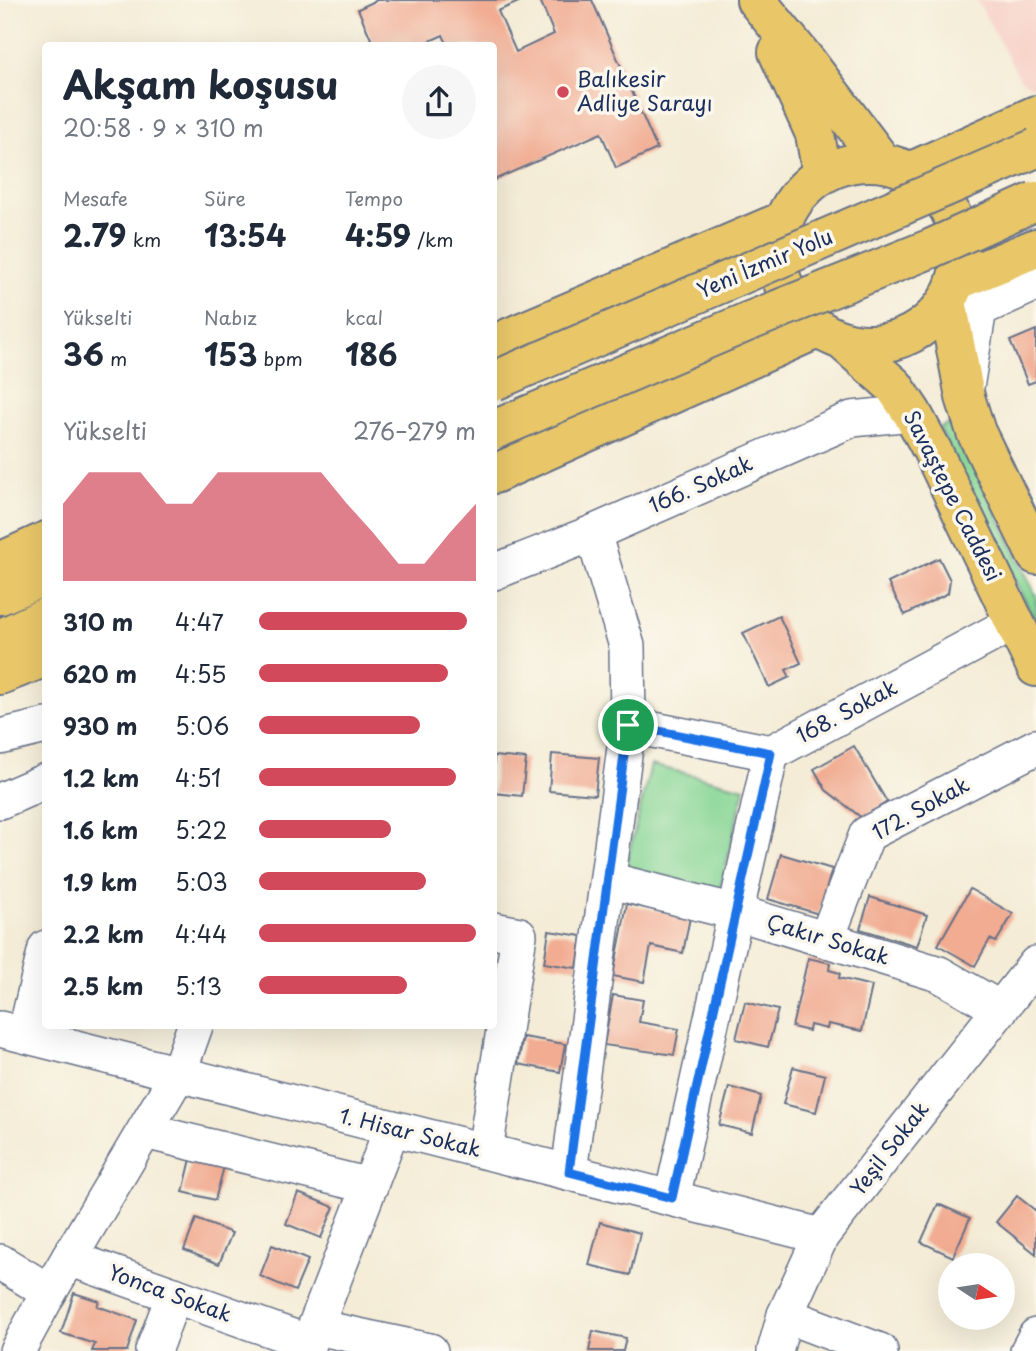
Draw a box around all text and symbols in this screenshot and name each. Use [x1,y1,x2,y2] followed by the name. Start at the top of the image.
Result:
[63,55,338,112] text: Akşam koşusu
[577,62,712,118] place label: Balıkesir Adliye Sarayı
[402,65,476,139] button: share
[555,84,571,100] marker: Balıkesir Adliye Sarayı
[63,110,264,145] text: 20:58 · 9 × 310 m
[63,184,128,212] text: Mesafe
[204,184,246,212] text: Süre
[345,184,403,212] text: Tempo
[63,212,127,257] text: 2.79
[204,212,286,257] text: 13:54
[345,212,411,257] text: 4:59
[692,219,837,305] street label: Yeni İzmir Yolu
[127,225,161,253] text: km
[411,225,454,253] text: /km
[63,303,132,331] text: Yükselti
[204,303,257,331] text: Nabız
[345,303,383,331] text: kcal
[63,331,104,376] text: 36
[204,331,257,376] text: 153
[345,331,398,376] text: 186
[104,344,127,372] text: m
[257,344,303,372] text: bpm
[897,404,1011,586] street label: Savaştepe Caddesi
[63,413,147,448] text: Yükselti
[353,413,476,448] text: 276–279 m
[643,446,757,520] street label: 166. Sokak
[63,604,133,639] text: 310 m
[175,604,224,639] text: 4:47
[63,656,137,691] text: 620 m
[175,656,226,691] text: 4:55
[790,670,902,750] street label: 168. Sokak
[598,695,658,755] pin
[609,706,647,744] icon: arrive
[63,708,138,743] text: 930 m
[175,708,229,743] text: 5:06
[63,760,139,795] text: 1.2 km
[175,760,221,795] text: 4:51
[866,767,974,847] street label: 172. Sokak
[63,812,138,847] text: 1.6 km
[175,812,227,847] text: 5:22
[63,864,137,899] text: 1.9 km
[175,864,228,899] text: 5:03
[763,904,894,972] street label: Çakır Sokak
[63,916,144,951] text: 2.2 km
[175,916,227,951] text: 4:44
[63,968,143,1003] text: 2.5 km
[175,968,222,1003] text: 5:13
[841,1094,936,1202] street label: Yeşil Sokak
[336,1098,485,1164] street label: 1. Hisar Sokak
[938,1253,1015,1330] north arrow
[938,1253,1015,1330] map controls
[104,1255,237,1329] street label: Yonca Sokak

